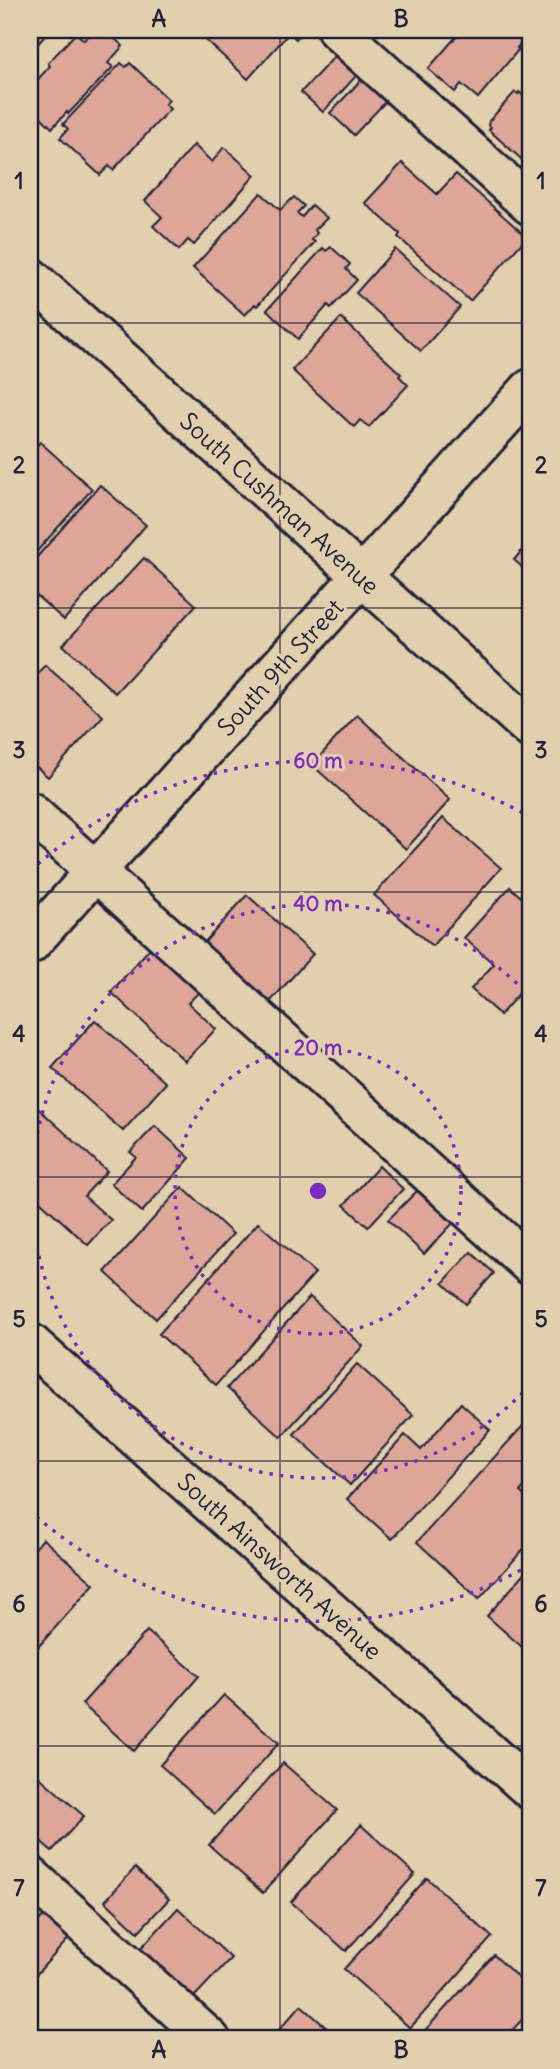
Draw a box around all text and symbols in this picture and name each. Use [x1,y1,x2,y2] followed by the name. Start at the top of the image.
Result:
[152,4,167,33] text: A
[393,4,409,33] text: B
[14,166,24,195] text: 1
[536,166,546,195] text: 1
[174,406,386,600] street label: South Cushman Avenue
[13,450,26,479] text: 2
[535,450,548,479] text: 2
[211,592,349,742] street label: South 9th Street
[12,735,26,764] text: 3
[534,735,548,764] text: 3
[293,747,343,774] text: 60 m
[293,890,343,917] text: 40 m
[12,1019,26,1048] text: 4
[534,1019,548,1048] text: 4
[294,1034,343,1061] text: 20 m
[306,1179,330,1203] centre of rings
[12,1304,26,1333] text: 5
[534,1304,548,1333] text: 5
[172,1466,388,1666] street label: South Ainsworth Avenue
[12,1589,26,1618] text: 6
[534,1589,548,1618] text: 6
[13,1873,25,1902] text: 7
[535,1873,547,1902] text: 7
[152,2035,167,2064] text: A
[393,2035,409,2064] text: B

